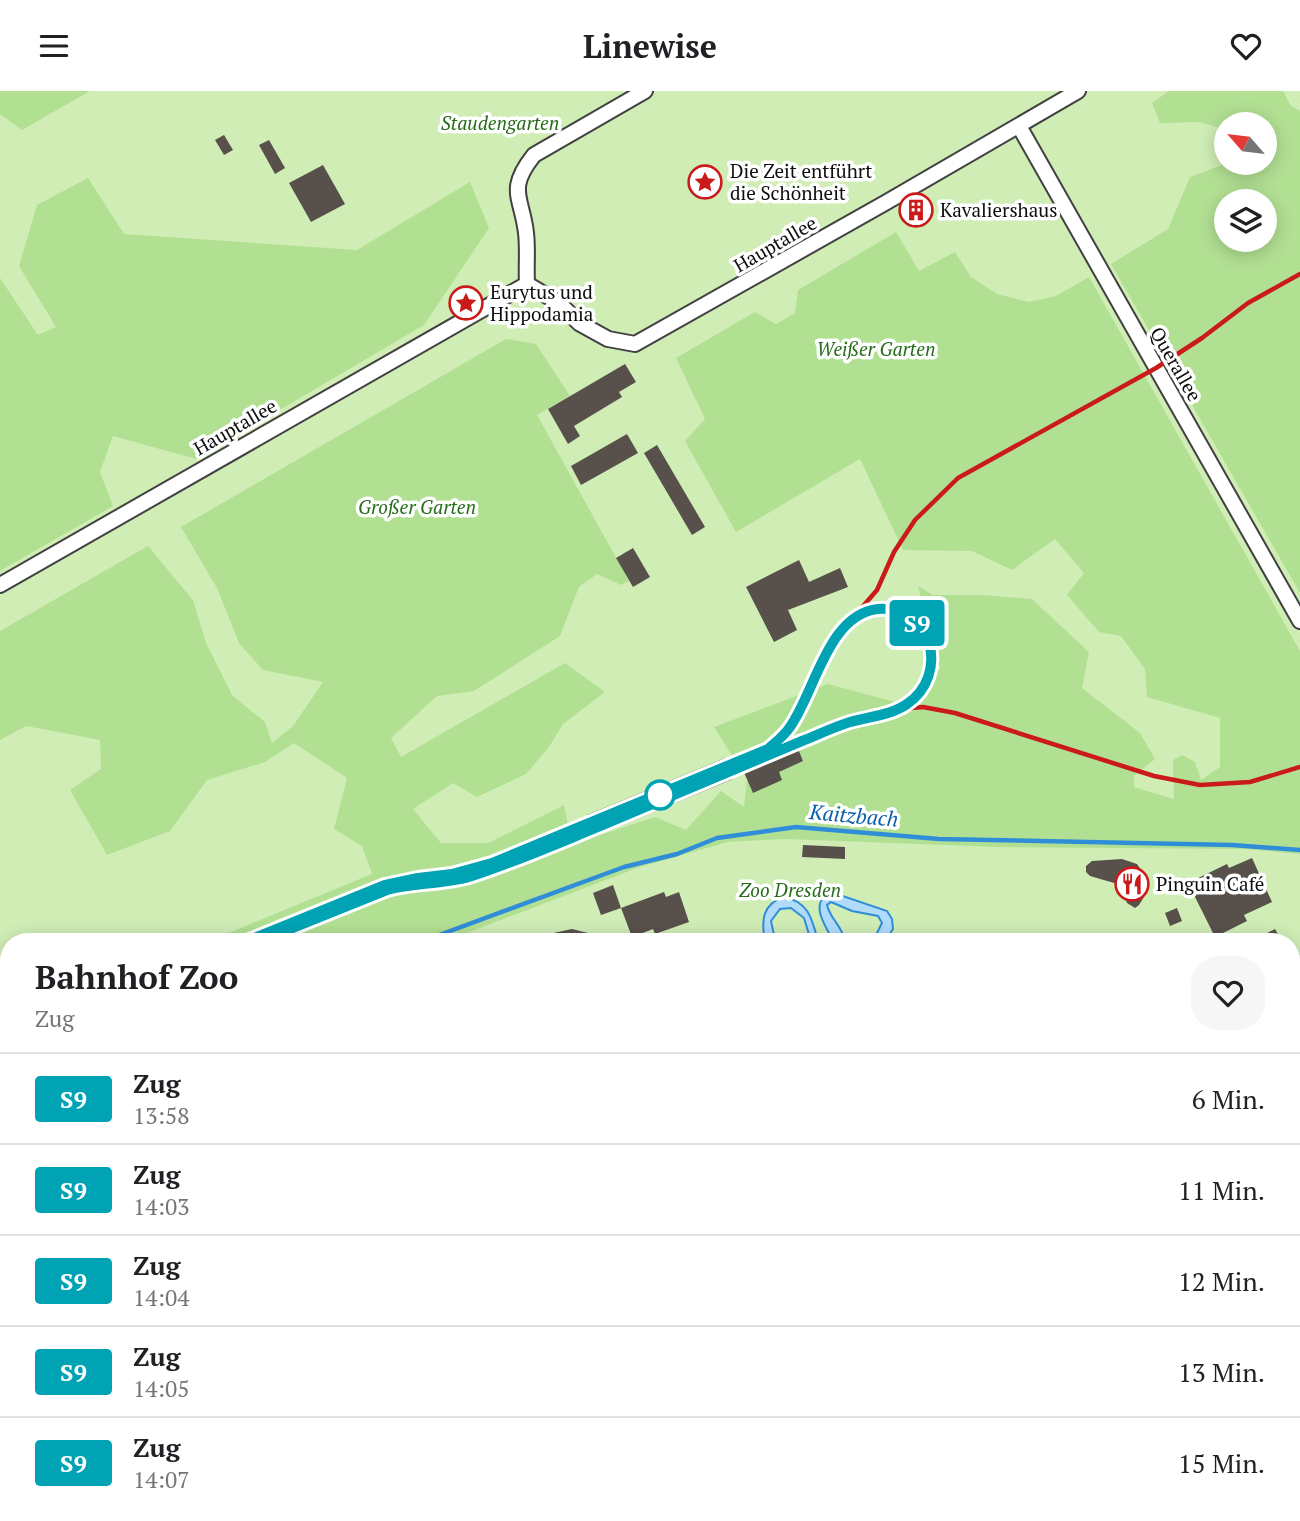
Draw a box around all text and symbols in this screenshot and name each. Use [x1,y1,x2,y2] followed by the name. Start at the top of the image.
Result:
[583,25,717,67] text: Linewise
[35,27,73,65] icon: menu
[1227,27,1265,65] icon: heart
[441,110,559,135] park label: Staudengarten
[1214,112,1278,175] north arrow
[1214,112,1277,252] map controls
[730,158,872,205] place label: Die Zeit entführt die Schönheit
[686,163,724,201] place icon: Die Zeit entführt die Schönheit
[1214,189,1277,252] button: layers
[897,191,935,229] building icon: Kavaliershaus
[940,197,1058,222] place label: Kavaliershaus
[729,210,821,277] street label: Hauptallee
[490,279,594,326] place label: Eurytus und Hippodamia
[447,284,485,322] place icon: Eurytus und Hippodamia
[1145,322,1208,405] street label: Querallee
[817,336,935,361] park label: Weißer Garten
[189,393,281,460] street label: Hauptallee
[358,494,476,519] park label: Großer Garten
[886,600,948,646] line badge: S9
[904,607,930,639] text: S9
[645,780,675,810] unlabelled marker
[808,797,900,833] water label: Kaitzbach
[1113,865,1151,903] restaurant icon: Pinguin Café
[1156,871,1264,896] place label: Pinguin Café
[739,877,841,902] park label: Zoo Dresden
[35,955,238,998] text: Bahnhof Zoo
[1191,956,1265,1030] button: heart
[35,1003,74,1034] text: Zug
[133,1066,180,1100] text: Zug
[1192,1082,1265,1116] text: 6 Min.
[60,1083,87,1115] text: S9
[133,1100,190,1131] text: 13:58
[133,1157,180,1191] text: Zug
[1178,1173,1265,1207] text: 11 Min.
[60,1174,87,1206] text: S9
[133,1191,190,1222] text: 14:03
[133,1248,180,1282] text: Zug
[1178,1264,1265,1298] text: 12 Min.
[60,1265,87,1297] text: S9
[133,1282,190,1313] text: 14:04
[133,1339,180,1373] text: Zug
[1178,1355,1265,1389] text: 13 Min.
[60,1356,87,1388] text: S9
[133,1373,190,1404] text: 14:05
[133,1430,180,1464] text: Zug
[1178,1446,1265,1480] text: 15 Min.
[60,1447,87,1479] text: S9
[133,1464,190,1495] text: 14:07

